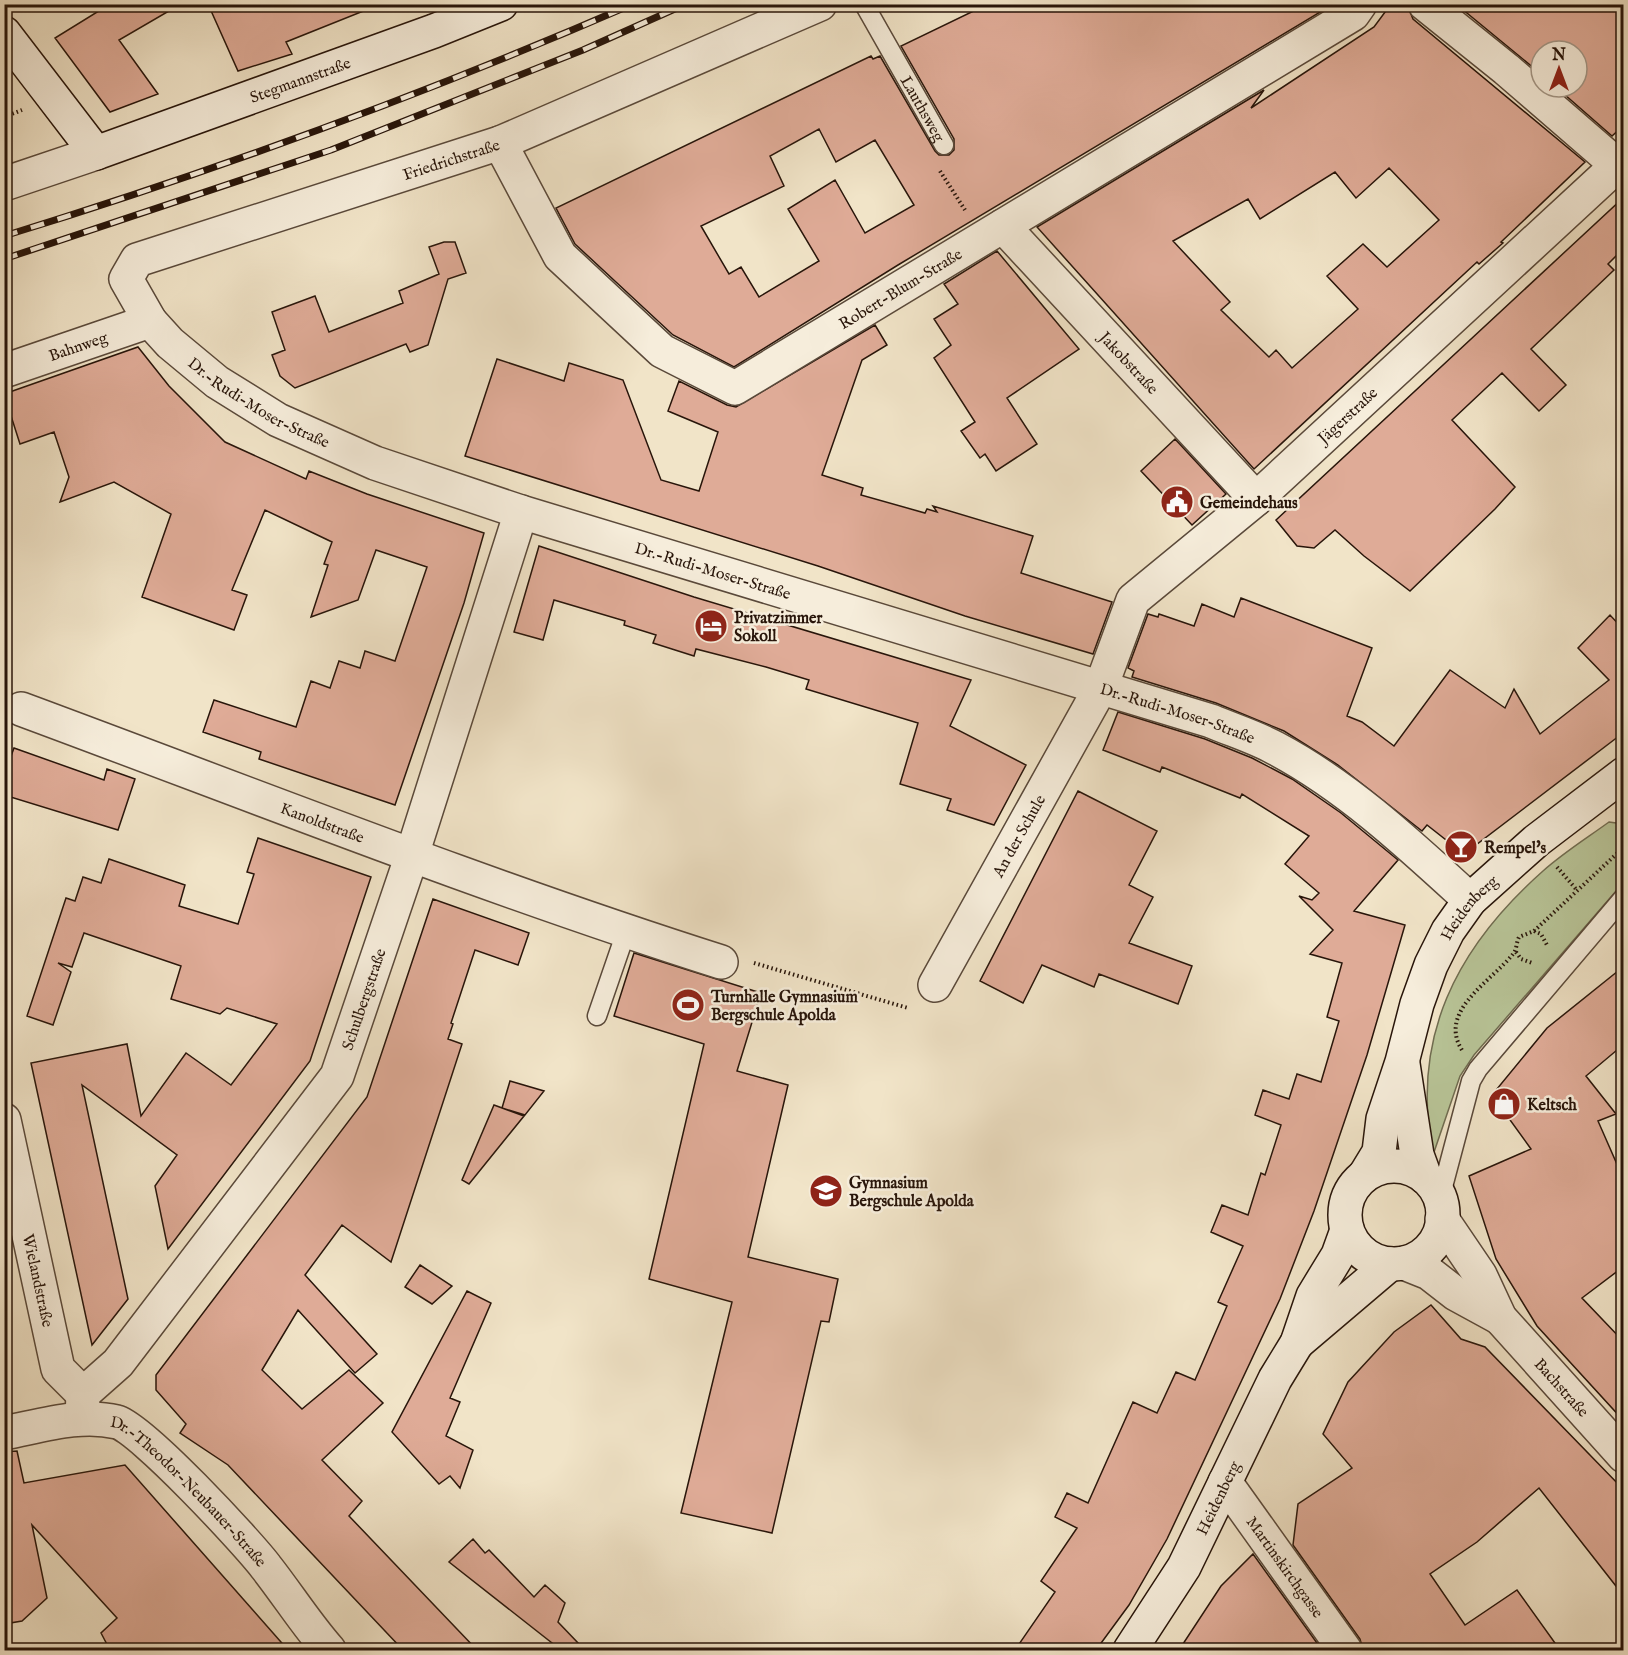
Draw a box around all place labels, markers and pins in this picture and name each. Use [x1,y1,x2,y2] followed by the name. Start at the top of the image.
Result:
[1159,484,1195,520] public building icon: Gemeindehaus
[1200,494,1298,514] place label: Gemeindehaus
[693,608,729,644] hotel icon: Privatzimmer Sokoll
[734,609,822,647] place label: Privatzimmer Sokoll
[1443,829,1479,865] bar icon: Rempel's
[1484,839,1546,859] place label: Rempel's
[670,987,706,1023] sports icon: Turnhalle Gymnasium Bergschule Apolda
[710,988,858,1026] place label: Turnhalle Gymnasium Bergschule Apolda
[1486,1086,1522,1122] shop icon: Keltsch
[1527,1096,1577,1116] place label: Keltsch
[808,1173,844,1209] school or university icon: Gymnasium Bergschule Apolda
[849,1174,975,1212] place label: Gymnasium Bergschule Apolda

